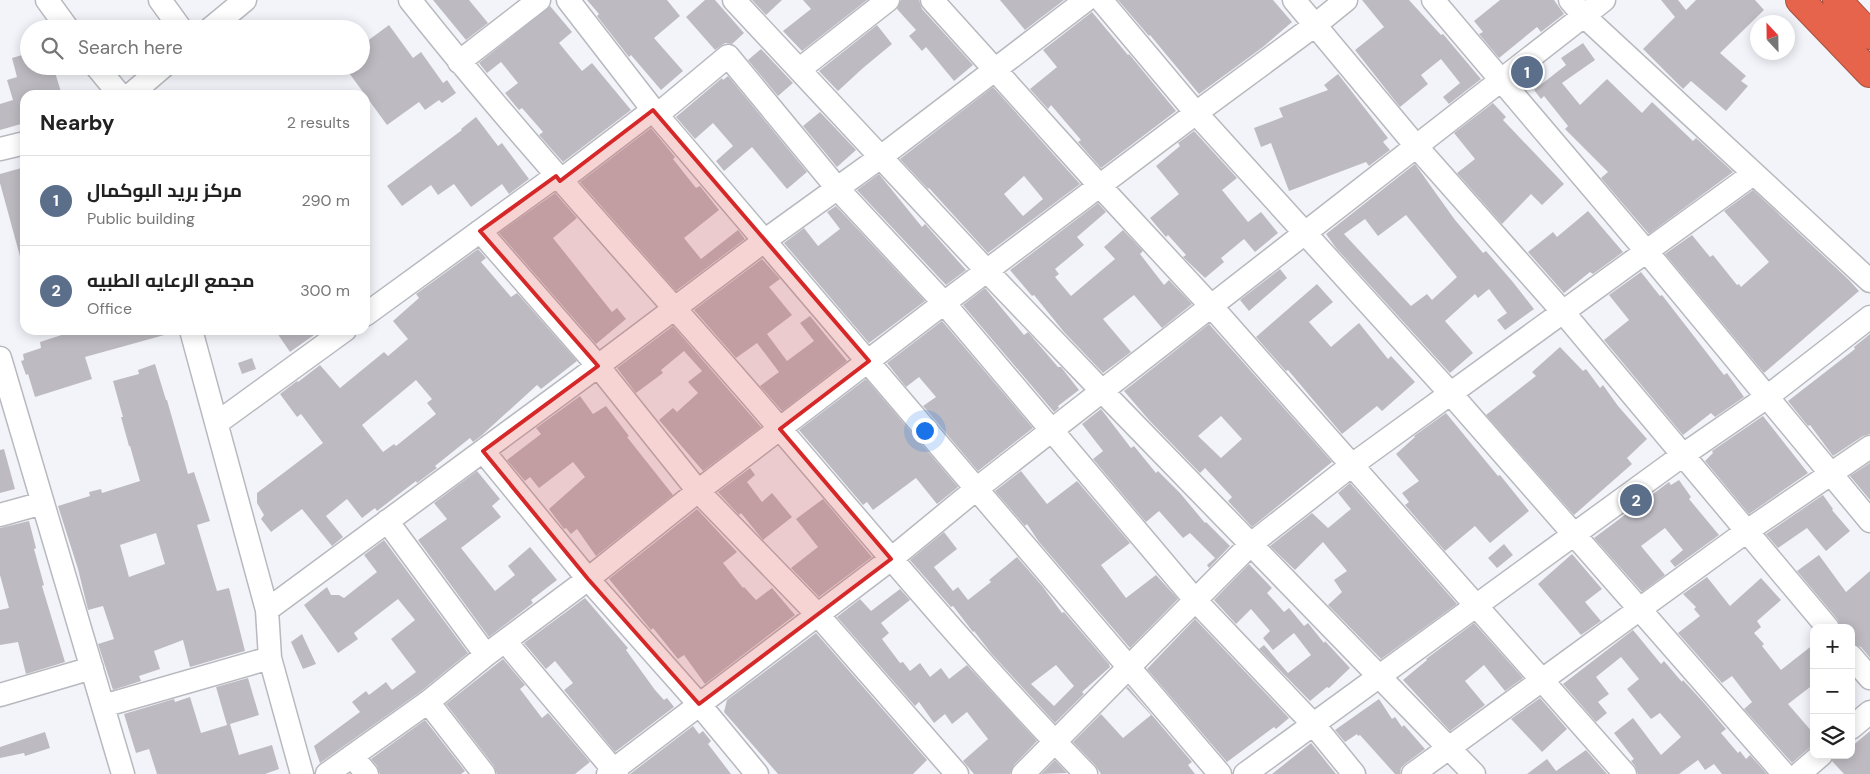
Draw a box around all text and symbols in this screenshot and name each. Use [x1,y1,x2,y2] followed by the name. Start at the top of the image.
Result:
[1750,15,1795,60] north arrow
[20,20,370,75] search box
[38,34,66,62] icon: search
[78,35,183,60] text: Search here
[1511,53,1543,91] pin: 1
[40,109,114,137] text: Nearby
[287,112,350,133] text: 2 results
[87,178,242,203] text: مركز بريد البوكمال
[53,190,59,211] text: 1
[301,190,350,211] text: 290 m
[87,208,195,229] text: Public building
[87,268,255,293] text: مجمع الرعايه الطبيه
[51,280,61,301] text: 2
[300,280,350,301] text: 300 m
[87,298,132,319] text: Office
[912,418,938,444] your location
[1620,481,1652,519] pin: 2
[1810,624,1855,759] map controls
[1810,624,1855,669] button: +
[1810,669,1855,714] button: −
[1810,714,1855,759] button: layers

